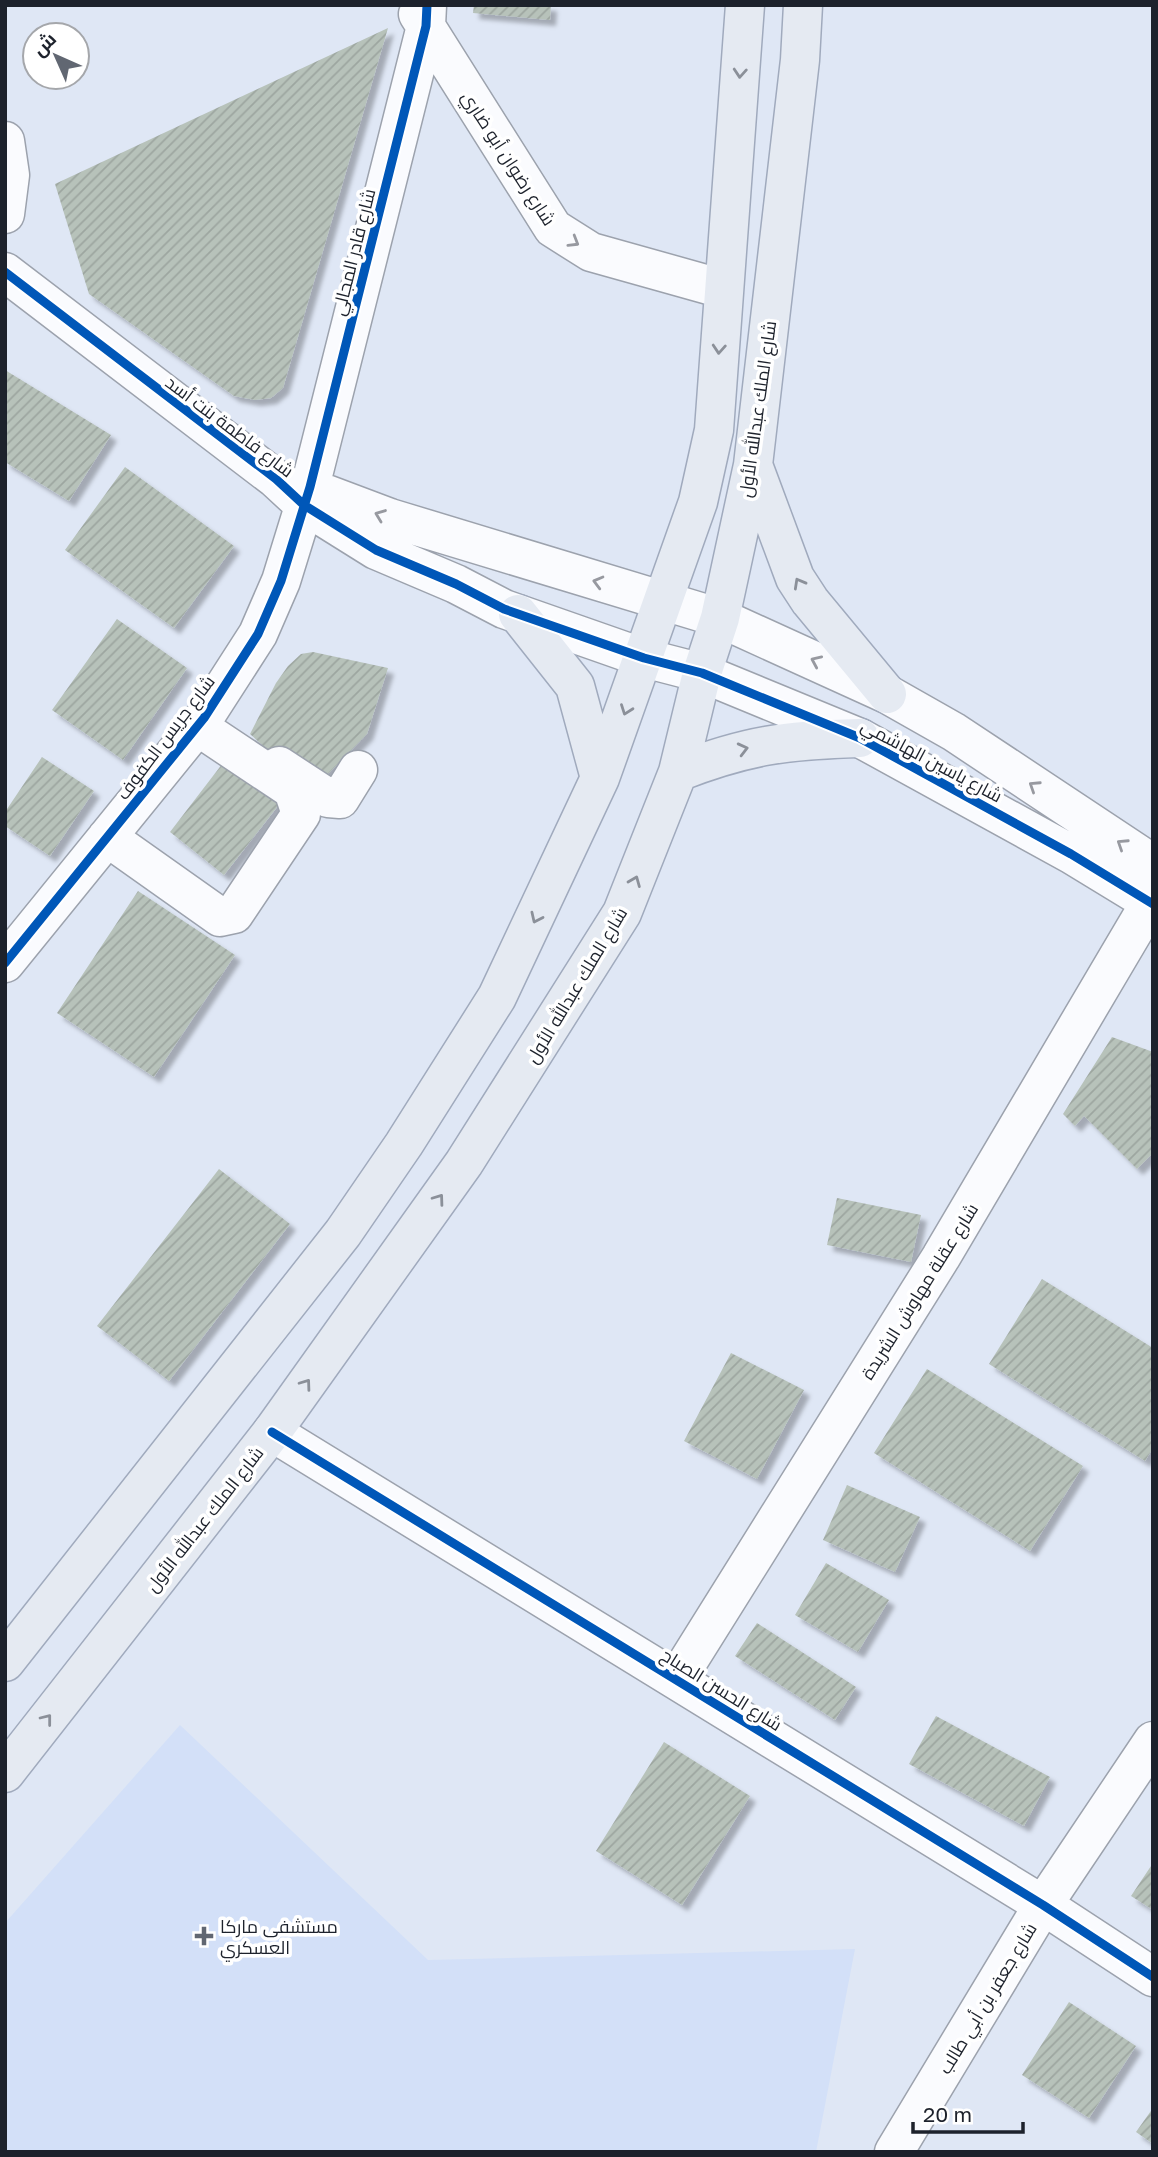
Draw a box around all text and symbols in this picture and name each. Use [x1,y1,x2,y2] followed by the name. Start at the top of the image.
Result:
[21,21,91,91] north arrow
[27,27,61,61] text: ش
[733,68,748,79] one-way arrow
[454,87,561,232] street label: شارع رضوان أبو ضاري
[327,186,383,319] street label: شارع قادر المجالي
[566,234,579,247] one-way arrow
[734,319,782,499] street label: شارع الملك عبدالله الأول
[712,344,727,355] one-way arrow
[160,371,298,483] street label: شارع فاطمة بنت أسد
[375,509,387,523] one-way arrow
[592,576,604,590] one-way arrow
[794,578,807,590] one-way arrow
[811,655,823,669] one-way arrow
[111,670,221,805] street label: شارع جريس الكفوف
[620,703,634,715] one-way arrow
[856,714,1006,810] street label: شارع ياسين الهاشمي
[736,743,748,757] one-way arrow
[1028,782,1041,795] one-way arrow
[1117,840,1130,852] one-way arrow
[626,875,640,887] one-way arrow
[521,903,633,1068] street label: شارع الملك عبدالله الأول
[530,911,544,923] one-way arrow
[430,1194,443,1207] one-way arrow
[856,1199,984,1384] street label: شارع عقلة مهاوش الشريدة
[298,1379,310,1392] one-way arrow
[140,1442,269,1597] street label: شارع الملك عبدالله الأول
[656,1643,787,1737] street label: شارع الحسن الصباح
[39,1715,52,1727] one-way arrow
[220,1915,338,1962] place label: مستشفى ماركا العسكري
[933,1918,1044,2080] street label: شارع جعفر بن أبي طالب
[194,1926,214,1946] marker: مستشفى ماركا العسكري
[913,2090,1023,2134] scale bar
[923,2101,972,2127] text: 20 m

